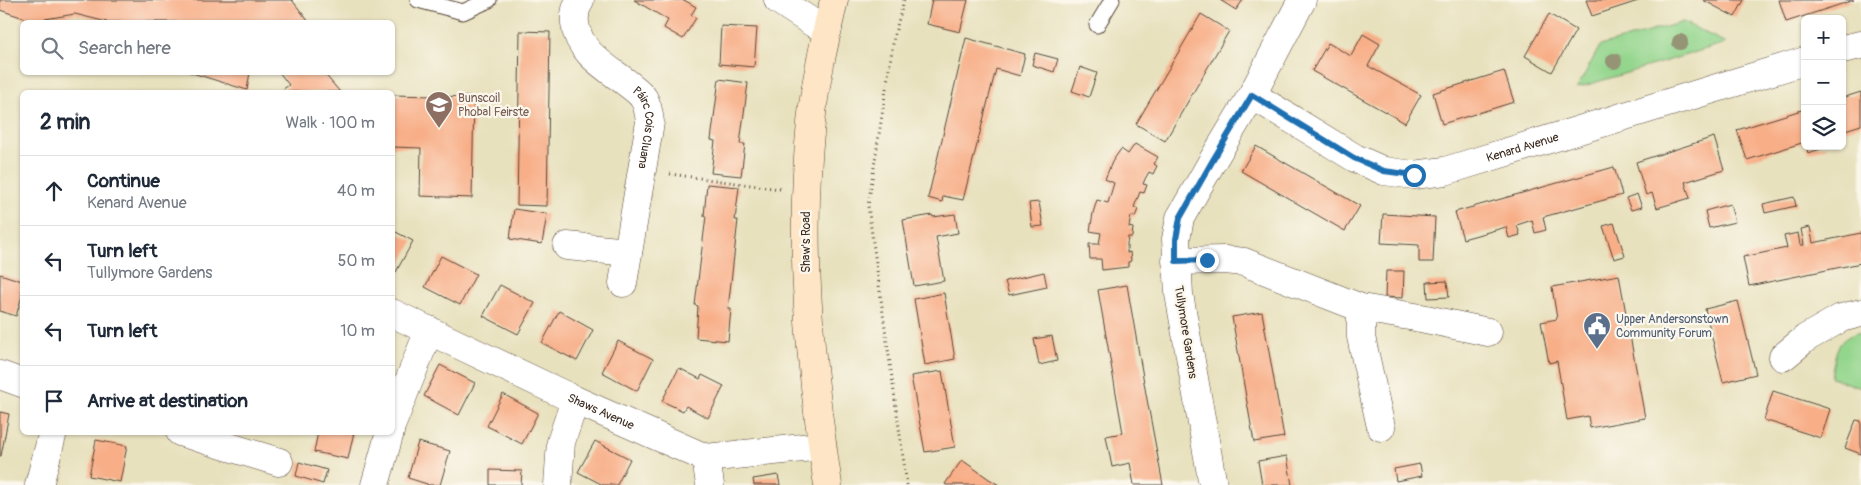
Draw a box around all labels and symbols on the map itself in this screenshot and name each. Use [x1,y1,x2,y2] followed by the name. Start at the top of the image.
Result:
[629,83,657,170] street label: Páirc Cois Cluana
[424,90,454,129] school or university icon: Bunscoil Phobal Feirste
[458,91,529,120] place label: Bunscoil Phobal Feirste
[1485,130,1561,166] street label: Kenard Avenue
[1403,164,1426,187] route start
[799,211,814,273] street label: Shaw's Road
[1196,249,1219,272] route end
[1171,284,1200,380] street label: Tullymore Gardens
[1582,311,1612,350] public building icon: Upper Andersonstown Community Forum
[1616,312,1729,341] place label: Upper Andersonstown Community Forum
[565,391,636,433] street label: Shaws Avenue

